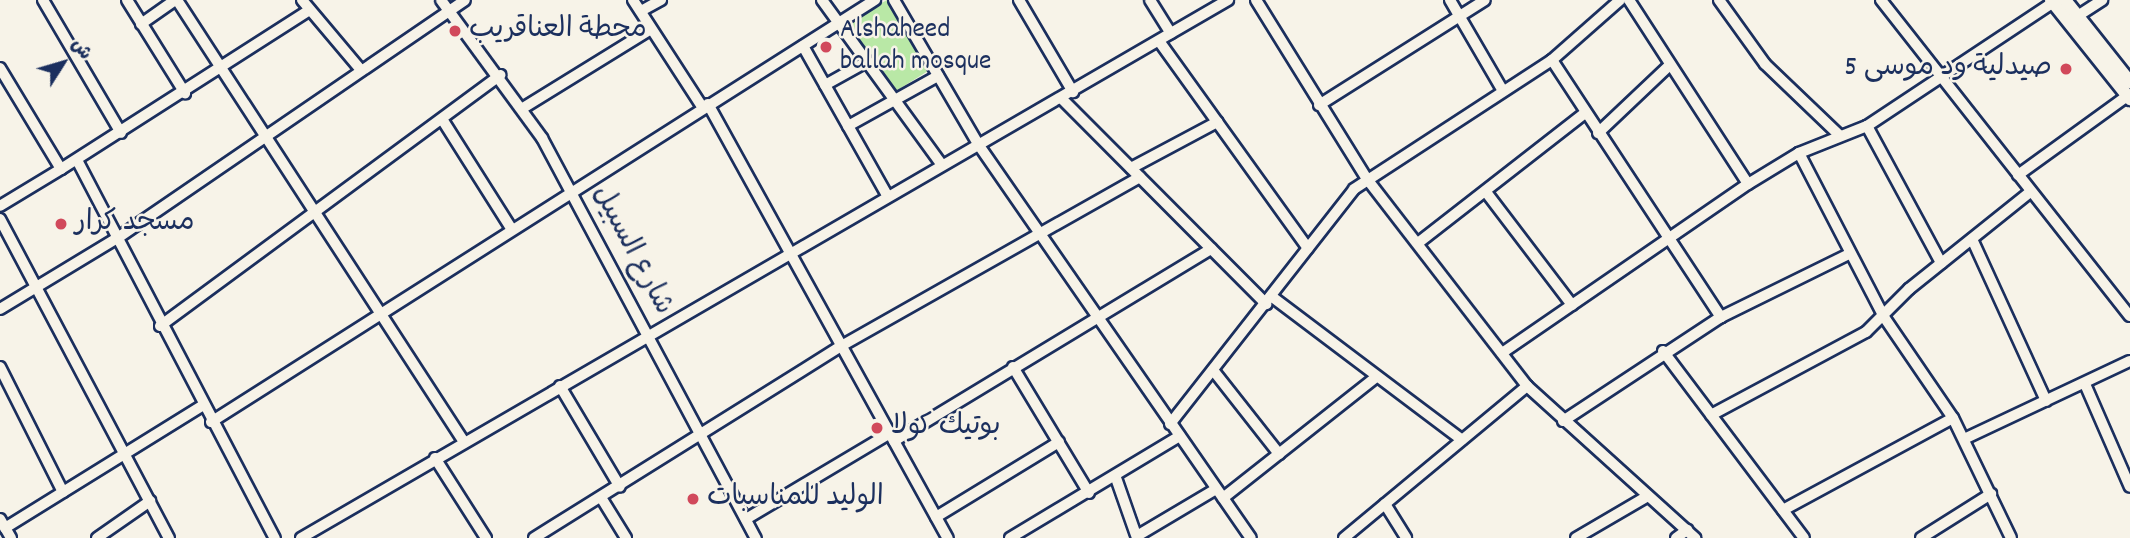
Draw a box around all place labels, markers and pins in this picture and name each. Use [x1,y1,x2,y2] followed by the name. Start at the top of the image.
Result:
[469,14,647,48] place label: محطة العناقريب
[840,14,991,80] place label: Alshaheed ballah mosque
[447,23,463,39] marker: محطة العناقريب
[818,39,834,55] marker: Alshaheed ballah mosque
[1844,52,2052,86] place label: صيدلية ود موسى 5
[2058,61,2074,77] marker: صيدلية ود موسى 5
[75,207,195,241] place label: مسجد كرار
[53,216,69,232] marker: مسجد كرار
[891,411,1001,445] place label: بوتيك كولا
[869,420,885,436] marker: بوتيك كولا
[707,482,884,516] place label: الوليد للمناسبات
[685,491,701,507] marker: الوليد للمناسبات

